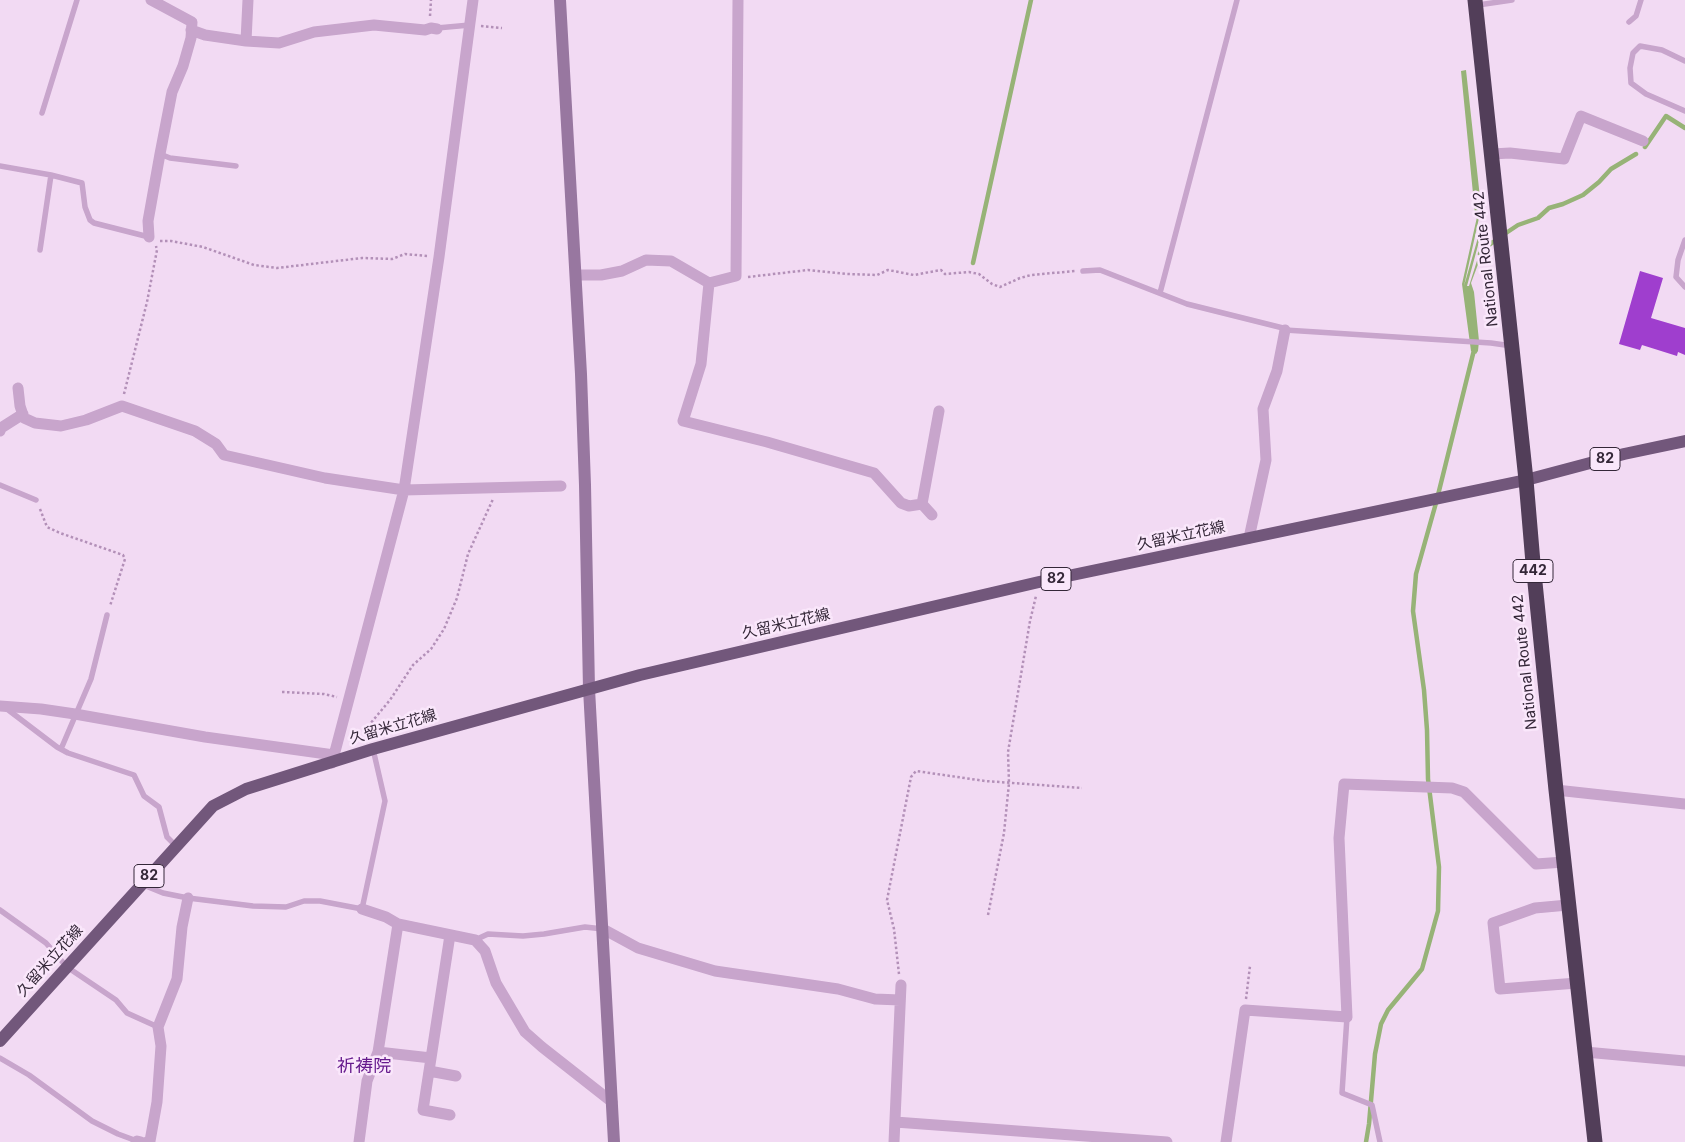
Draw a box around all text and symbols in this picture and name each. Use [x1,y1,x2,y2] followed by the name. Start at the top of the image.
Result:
[1470,190,1502,328] street label: National Route 442
[1590,448,1620,470] road number: 82
[1135,518,1227,554] street label: 久留米立花線
[1513,560,1553,582] road number: 442
[1041,568,1071,590] road number: 82
[1509,593,1541,731] street label: National Route 442
[740,605,832,643] street label: 久留米立花線
[347,706,439,748] street label: 久留米立花線
[134,864,164,888] road number: 82
[13,922,87,1000] street label: 久留米立花線
[337,1056,391,1078] district label: 祈祷院

